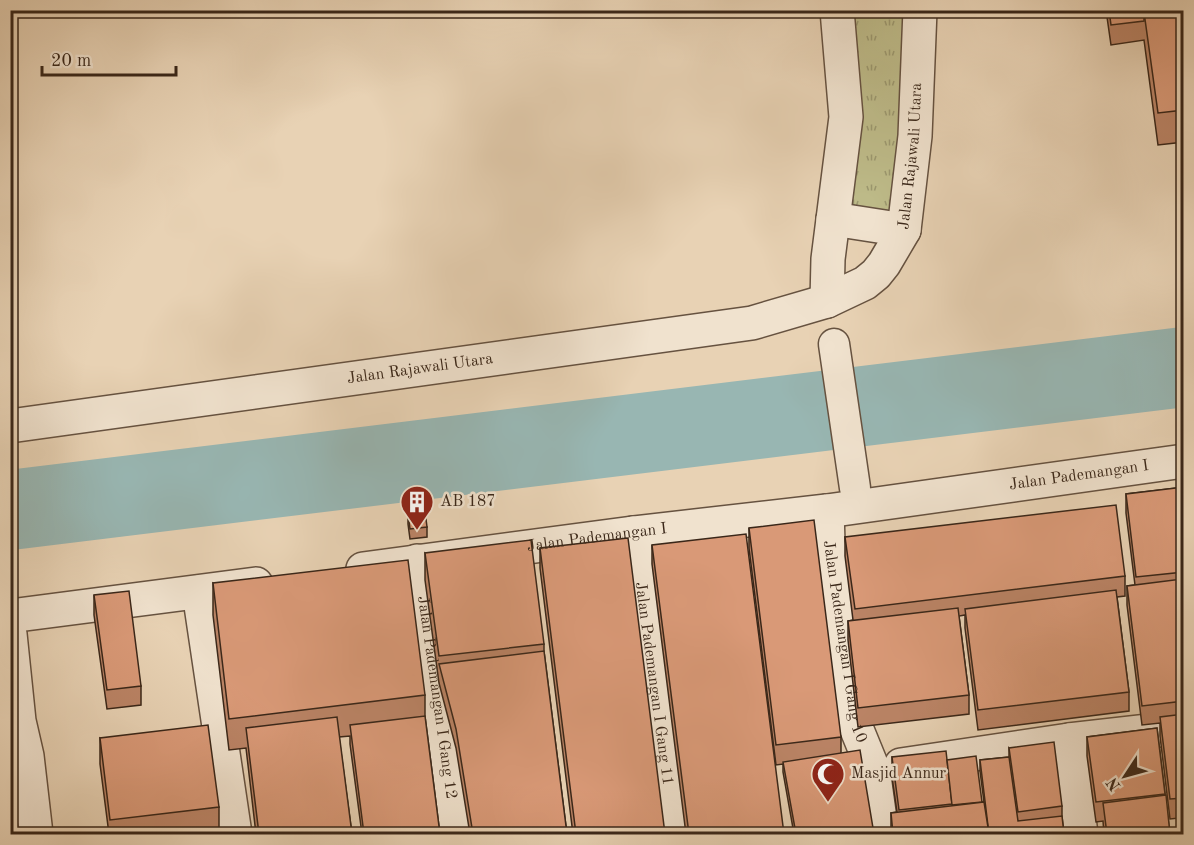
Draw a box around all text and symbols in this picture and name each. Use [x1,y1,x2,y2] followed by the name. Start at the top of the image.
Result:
[42,39,176,77] scale bar
[51,52,91,70] text: 20 m
[896,82,925,230] street label: Jalan Rajawali Utara
[346,351,494,387] street label: Jalan Rajawali Utara
[1008,458,1150,493] street label: Jalan Pademangan I
[399,484,435,531] building icon: AB 187
[440,494,496,510] place label: AB 187
[526,521,668,555] street label: Jalan Pademangan I
[820,539,869,745] street label: Jalan Pademangan I Gang 10
[632,581,675,786] street label: Jalan Pademangan I Gang 11
[414,595,459,800] street label: Jalan Pademangan I Gang 12
[1095,746,1155,806] north arrow
[810,756,846,803] mosque icon: Masjid Annur
[851,766,947,782] place label: Masjid Annur
[1104,773,1125,793] text: N

